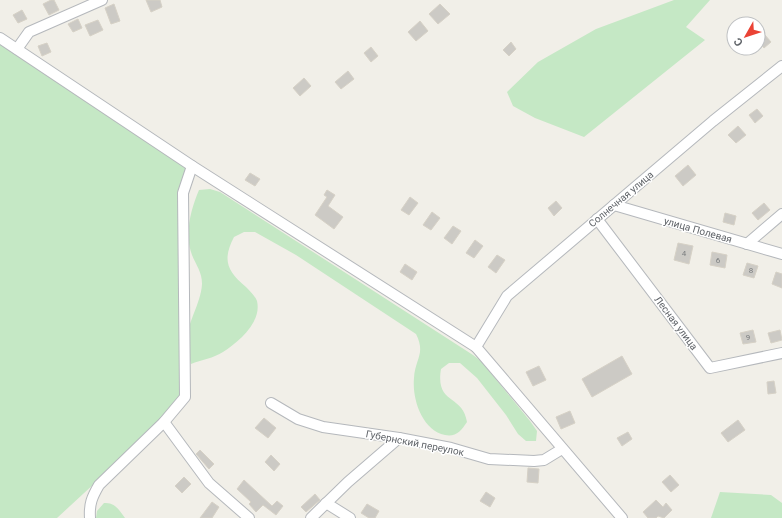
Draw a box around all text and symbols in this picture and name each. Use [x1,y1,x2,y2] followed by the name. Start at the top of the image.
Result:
[726,16,766,56] north arrow
[731,35,746,49] text: С
[586,169,656,229] street label: Солнечная улица
[663,215,733,245] street label: улица Полевая
[682,249,687,258] house number: 4
[716,256,721,265] house number: 6
[749,266,754,275] house number: 8
[652,294,700,352] street label: Лесная улица
[746,333,750,342] house number: 9
[365,428,466,458] street label: Губернский переулок

